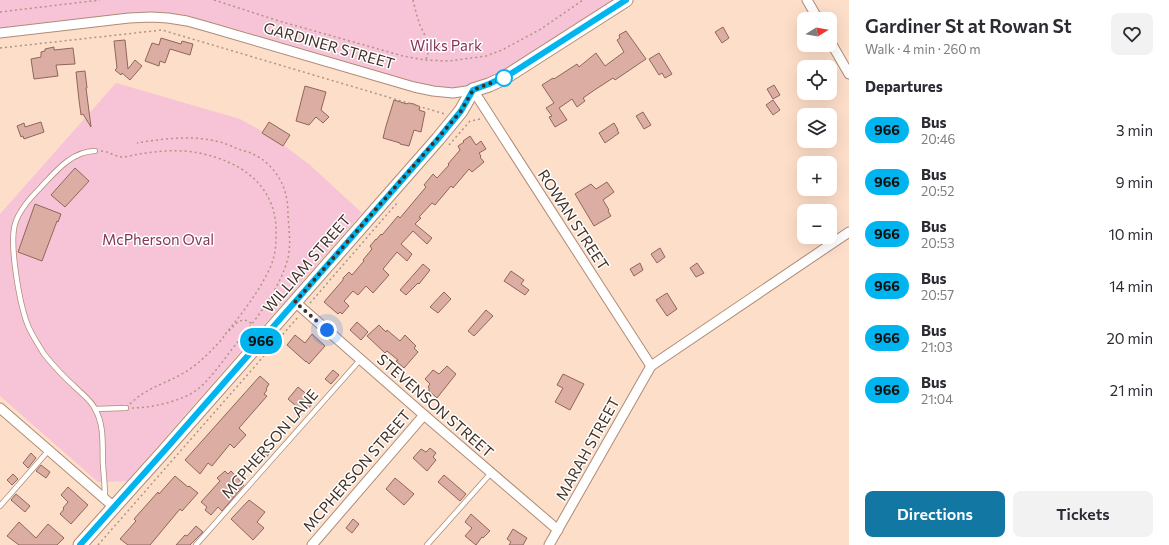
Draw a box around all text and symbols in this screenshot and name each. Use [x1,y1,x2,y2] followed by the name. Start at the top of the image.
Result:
[797,12,837,52] north arrow
[797,12,837,244] map controls
[1111,13,1153,55] button: heart
[865,14,1072,37] text: Gardiner St at Rowan St
[262,18,397,72] street label: GARDINER STREET
[410,36,482,54] park label: Wilks Park
[865,41,981,57] text: Walk · 4 min · 260 m
[797,60,837,100] button: locate
[495,69,513,87] unlabelled marker
[865,77,943,95] text: Departures
[797,108,837,148] button: layers
[921,113,946,131] text: Bus
[874,121,900,138] text: 966
[1116,121,1153,139] text: 3 min
[921,131,955,147] text: 20:46
[797,156,837,196] button: +
[921,165,946,183] text: Bus
[535,166,613,273] street label: ROWAN STREET
[874,173,900,190] text: 966
[1115,173,1153,191] text: 9 min
[921,183,954,199] text: 20:52
[797,204,837,244] button: −
[259,210,354,316] street label: WILLIAM STREET
[921,217,946,235] text: Bus
[874,225,900,242] text: 966
[1108,225,1153,243] text: 10 min
[102,230,214,248] park label: McPherson Oval
[921,235,955,251] text: 20:53
[921,269,946,287] text: Bus
[874,277,900,294] text: 966
[1109,277,1153,295] text: 14 min
[921,287,954,303] text: 20:57
[317,320,337,340] your location
[921,321,946,339] text: Bus
[238,328,284,354] line badge: 966
[874,329,900,346] text: 966
[1107,329,1153,347] text: 20 min
[248,332,274,349] text: 966
[921,339,953,355] text: 21:03
[374,350,498,461] street label: STEVENSON STREET
[921,373,946,391] text: Bus
[874,381,900,398] text: 966
[1110,381,1153,399] text: 21 min
[217,385,321,501] street label: MCPHERSON LANE
[921,391,953,407] text: 21:04
[551,394,623,503] street label: MARAH STREET
[299,406,414,535] street label: MCPHERSON STREET
[865,491,1005,537] button: Directions
[1013,491,1153,537] button: Tickets

